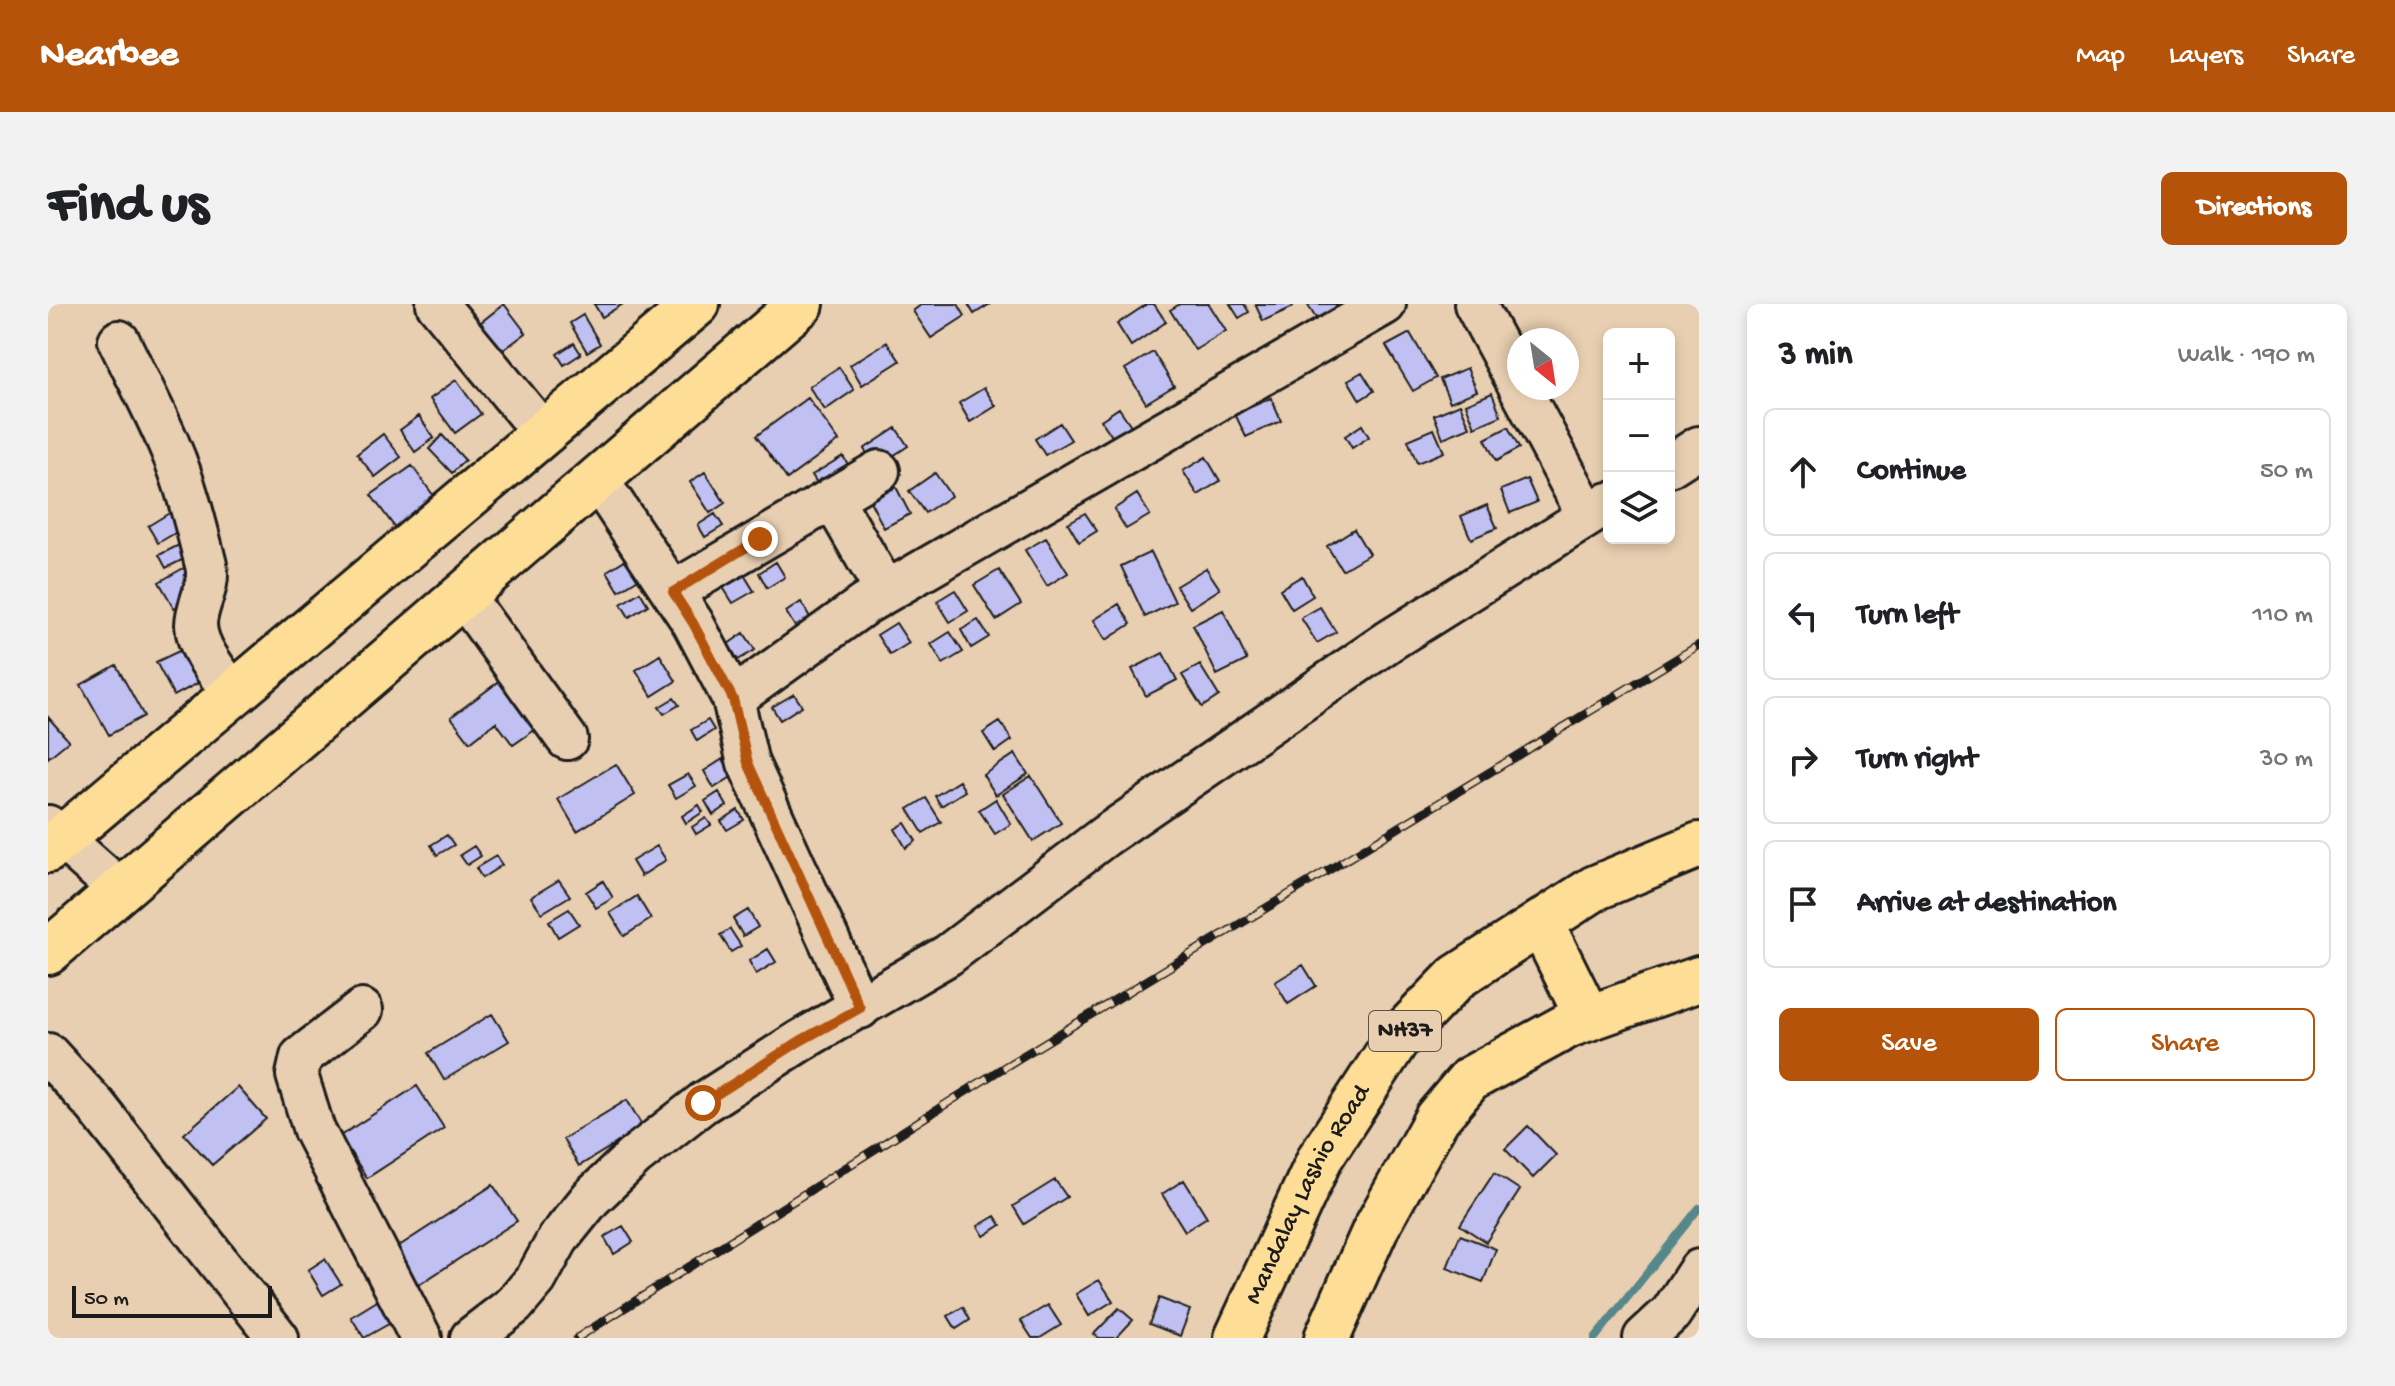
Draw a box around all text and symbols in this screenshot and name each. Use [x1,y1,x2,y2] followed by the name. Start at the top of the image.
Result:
[40,34,178,78] text: Nearbee
[2076,40,2125,73] text: Map
[2169,40,2243,73] text: Layers
[2287,40,2355,73] text: Share
[2161,172,2347,245] button: Directions
[48,175,208,241] text: Find us
[1507,328,1579,400] north arrow
[1603,328,1675,544] map controls
[1603,328,1675,400] button: +
[1779,336,1852,376] text: 3 min
[2178,341,2315,372] text: Walk · 190 m
[1603,400,1675,472] button: −
[1781,450,1825,494] icon: ahead
[1857,455,1966,490] text: Continue
[2260,457,2313,488] text: 50 m
[1603,472,1675,544] button: layers
[742,521,778,557] route end
[1781,594,1825,638] icon: left
[1857,599,1958,634] text: Turn left
[2253,601,2313,632] text: 110 m
[1781,738,1825,782] icon: right
[1857,743,1977,778] text: Turn right
[2260,745,2313,776] text: 30 m
[1781,882,1825,926] icon: arrive
[1857,887,2117,922] text: Arrive at destination
[1779,1008,2039,1081] button: Save
[2055,1008,2315,1081] button: Share
[1369,1011,1441,1051] road number: NH37
[1239,1078,1379,1310] street label: Mandalay Lashio Road
[685,1085,721,1121] route start
[72,1282,272,1318] scale bar
[84,1287,129,1313] text: 50 m

